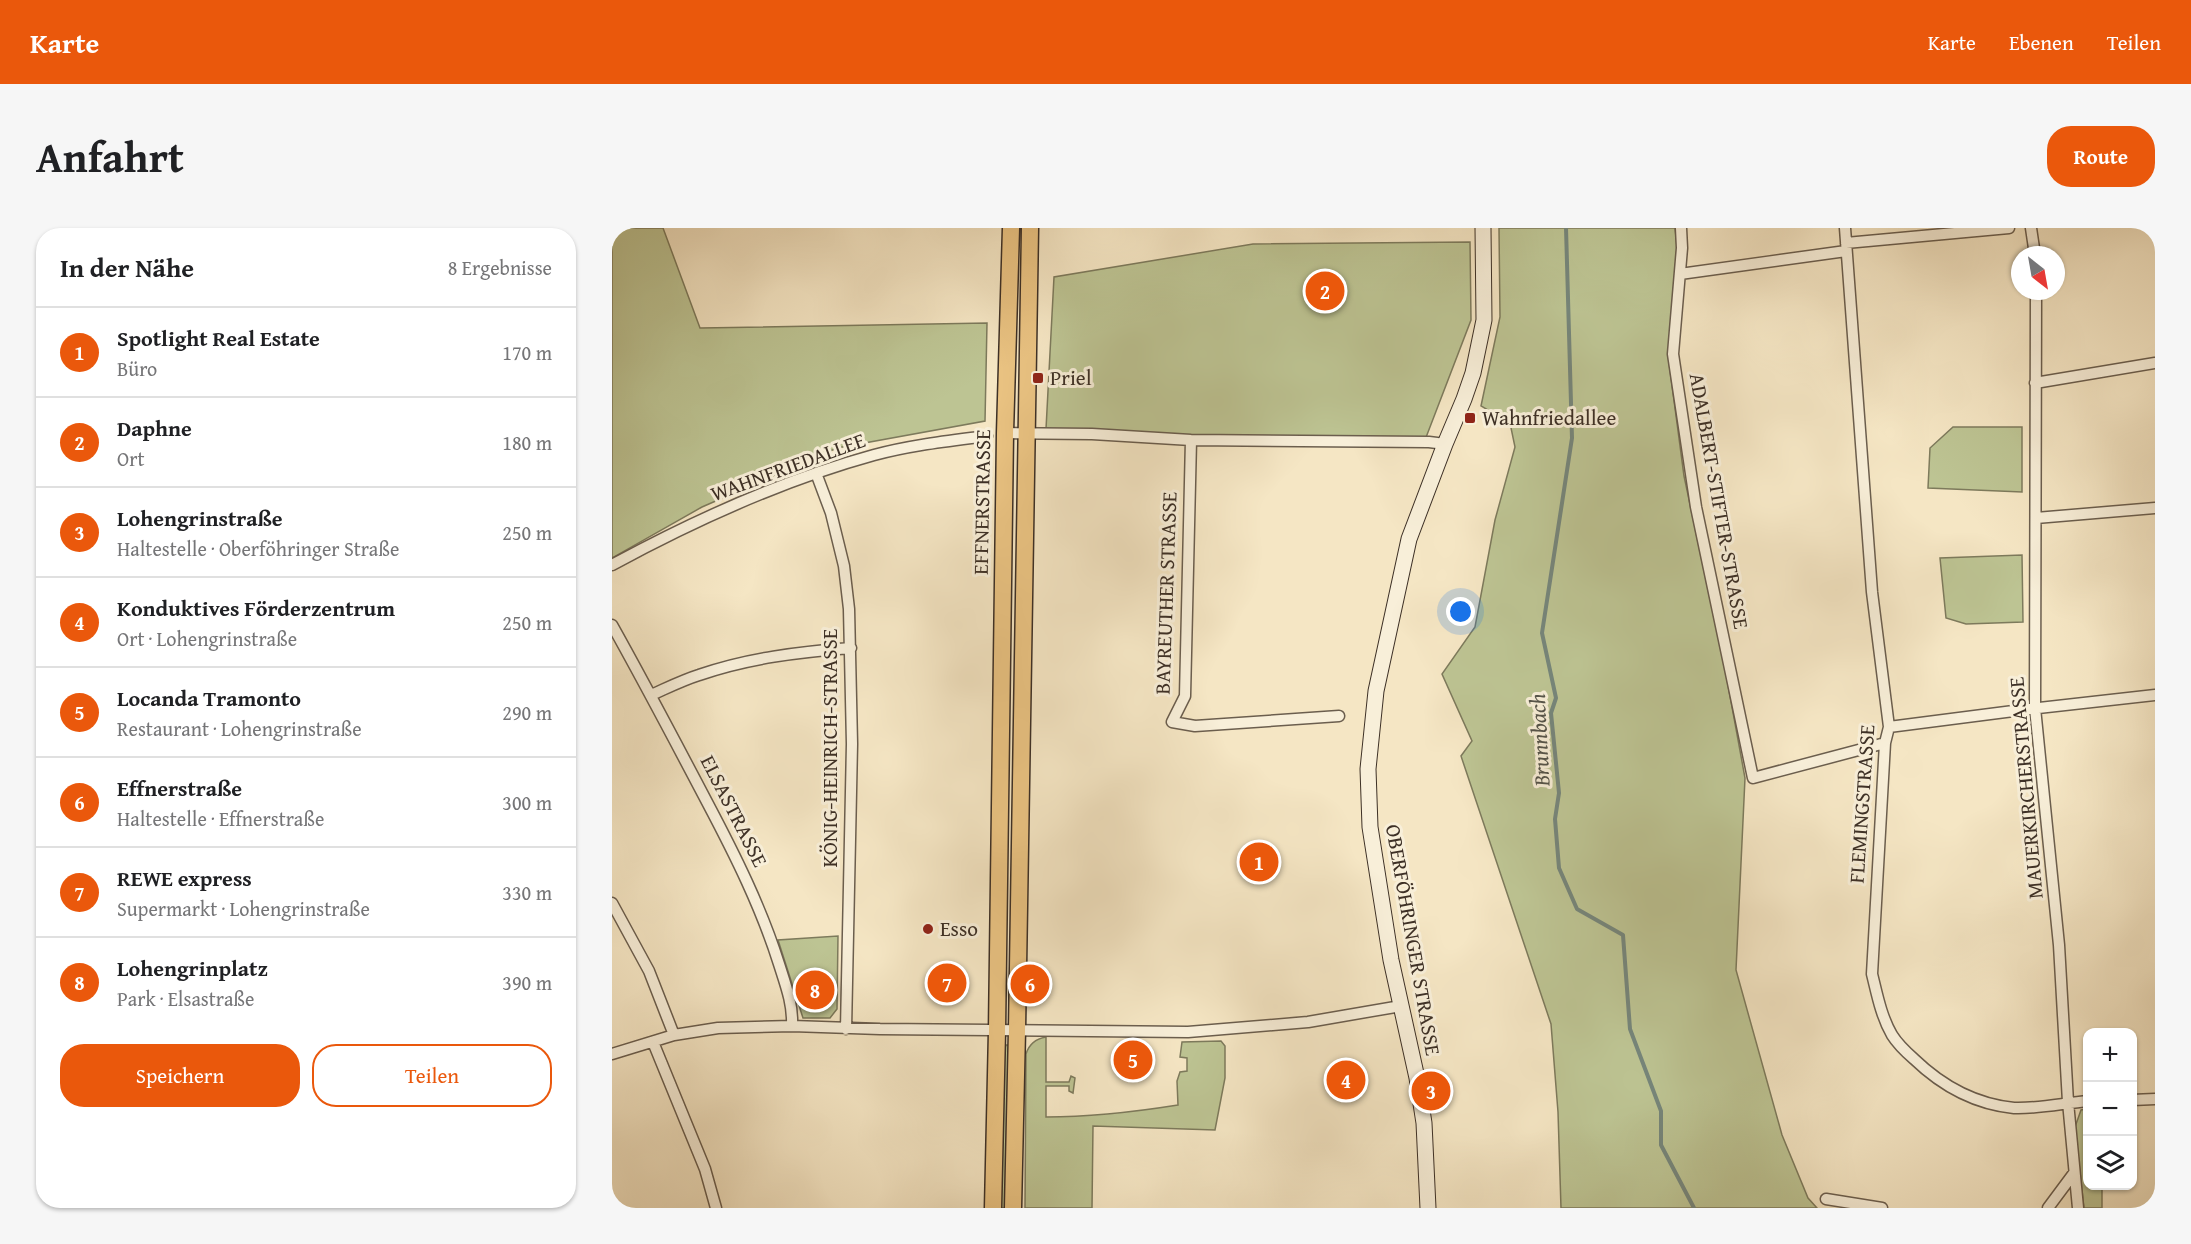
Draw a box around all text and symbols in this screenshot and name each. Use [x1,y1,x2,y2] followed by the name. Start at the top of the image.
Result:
[30,22,99,63] text: Karte
[1928,27,1976,58] text: Karte
[2009,27,2074,58] text: Ebenen
[2107,27,2161,58] text: Teilen
[36,126,184,187] text: Anfahrt
[2047,126,2155,187] button: Route
[2011,246,2065,300] north arrow
[60,248,194,287] text: In der Nähe
[448,253,552,282] text: 8 Ergebnisse
[1306,268,1344,314] pin: 2
[117,322,320,354] text: Spotlight Real Estate
[74,338,85,367] text: 1
[502,338,552,367] text: 170 m
[117,354,157,383] text: Büro
[1050,362,1092,393] place label: Priel
[1682,370,1757,632] street label: ADALBERT-STIFTER-STRASSE
[1031,371,1045,385] marker: Priel
[1482,402,1616,433] place label: Wahnfriedallee
[1463,411,1477,425] marker: Wahnfriedallee
[117,412,192,444] text: Daphne
[706,424,870,509] street label: WAHNFRIEDALLEE
[74,428,85,457] text: 2
[502,428,552,457] text: 180 m
[965,429,998,575] street label: EFFNERSTRASSE
[117,444,144,473] text: Ort
[1146,491,1185,695] street label: BAYREUTHER STRASSE
[117,502,283,534] text: Lohengrinstraße
[74,518,85,547] text: 3
[502,518,552,547] text: 250 m
[117,534,399,563] text: Haltestelle · Oberföhringer Straße
[117,592,395,624] text: Konduktives Förderzentrum
[1446,597,1475,626] your location
[74,608,85,637] text: 4
[502,608,552,637] text: 250 m
[117,624,297,653] text: Ort · Lohengrinstraße
[814,628,845,867] street label: KÖNIG-HEINRICH-STRASSE
[2000,675,2051,900] street label: MAUERKIRCHERSTRASSE
[117,682,301,714] text: Locanda Tramonto
[1521,693,1557,788] water label: Brunnbach
[74,698,85,727] text: 5
[502,698,552,727] text: 290 m
[117,714,362,743] text: Restaurant · Lohengrinstraße
[1840,723,1883,884] street label: FLEMINGSTRASSE
[693,749,776,872] street label: ELSASTRASSE
[117,772,242,804] text: Effnerstraße
[74,788,85,817] text: 6
[502,788,552,817] text: 300 m
[117,804,324,833] text: Haltestelle · Effnerstraße
[1378,822,1449,1058] street label: OBERFÖHRINGER STRASSE
[1240,840,1278,884] pin: 1
[117,862,252,894] text: REWE express
[74,878,85,907] text: 7
[502,878,552,907] text: 330 m
[117,894,370,923] text: Supermarkt · Lohengrinstraße
[940,913,978,944] place label: Esso
[921,922,935,936] marker: Esso
[117,952,268,984] text: Lohengrinplatz
[928,960,966,1005] pin: 7
[1010,962,1050,1006] pin: 6
[74,968,85,997] text: 8
[502,968,552,997] text: 390 m
[796,968,834,1012] pin: 8
[117,984,254,1013] text: Park · Elsastraße
[2083,1028,2137,1190] map controls
[2083,1028,2137,1082] button: +
[1114,1038,1152,1082] pin: 5
[60,1044,300,1107] button: Speichern
[312,1044,552,1107] button: Teilen
[1326,1058,1366,1102] pin: 4
[1412,1068,1450,1114] pin: 3
[2083,1082,2137,1136] button: −
[2083,1136,2137,1190] button: layers

